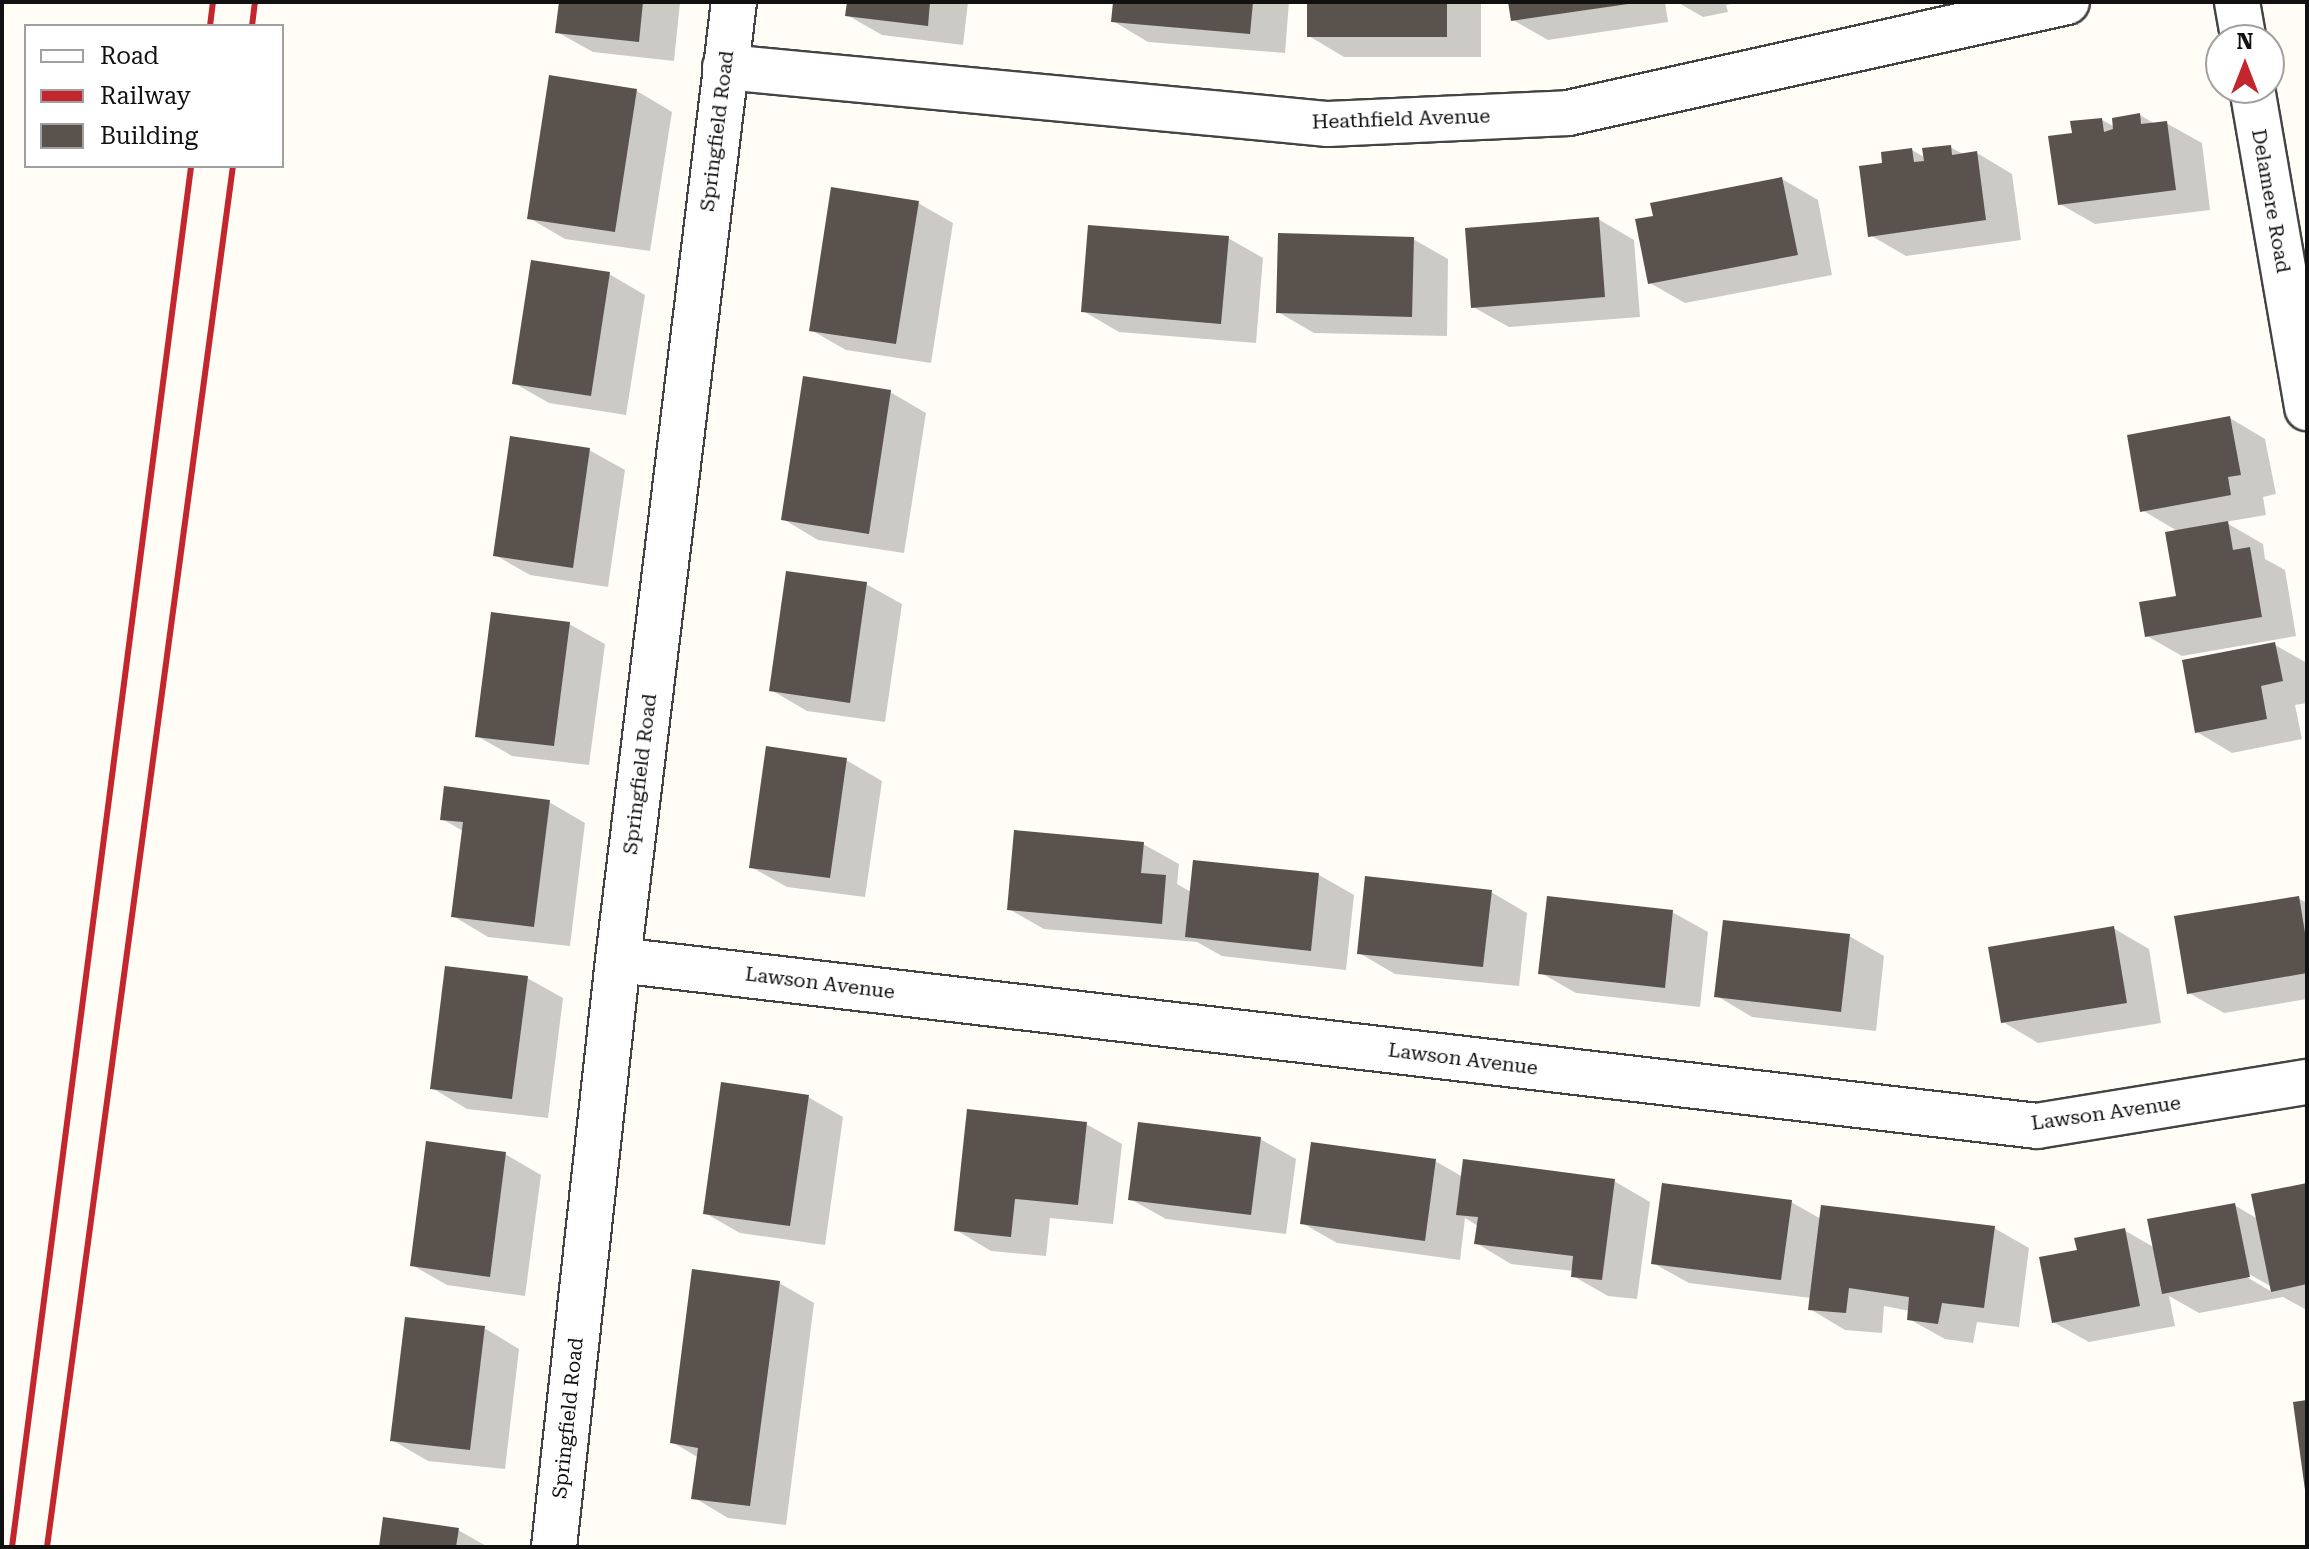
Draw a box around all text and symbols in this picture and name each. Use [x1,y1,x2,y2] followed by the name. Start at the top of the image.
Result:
[24,24,284,168] legend
[2205,24,2285,104] north arrow
[2237,29,2253,54] text: N
[100,42,159,70] text: Road
[695,49,739,213] street label: Springfield Road
[100,82,191,110] text: Railway
[1311,104,1491,134] street label: Heathfield Avenue
[100,122,198,150] text: Building
[2247,127,2295,275] street label: Delamere Road
[618,692,662,856] street label: Springfield Road
[744,962,896,1004] street label: Lawson Avenue
[1387,1038,1539,1080] street label: Lawson Avenue
[2030,1091,2182,1135] street label: Lawson Avenue
[548,1336,588,1500] street label: Springfield Road

